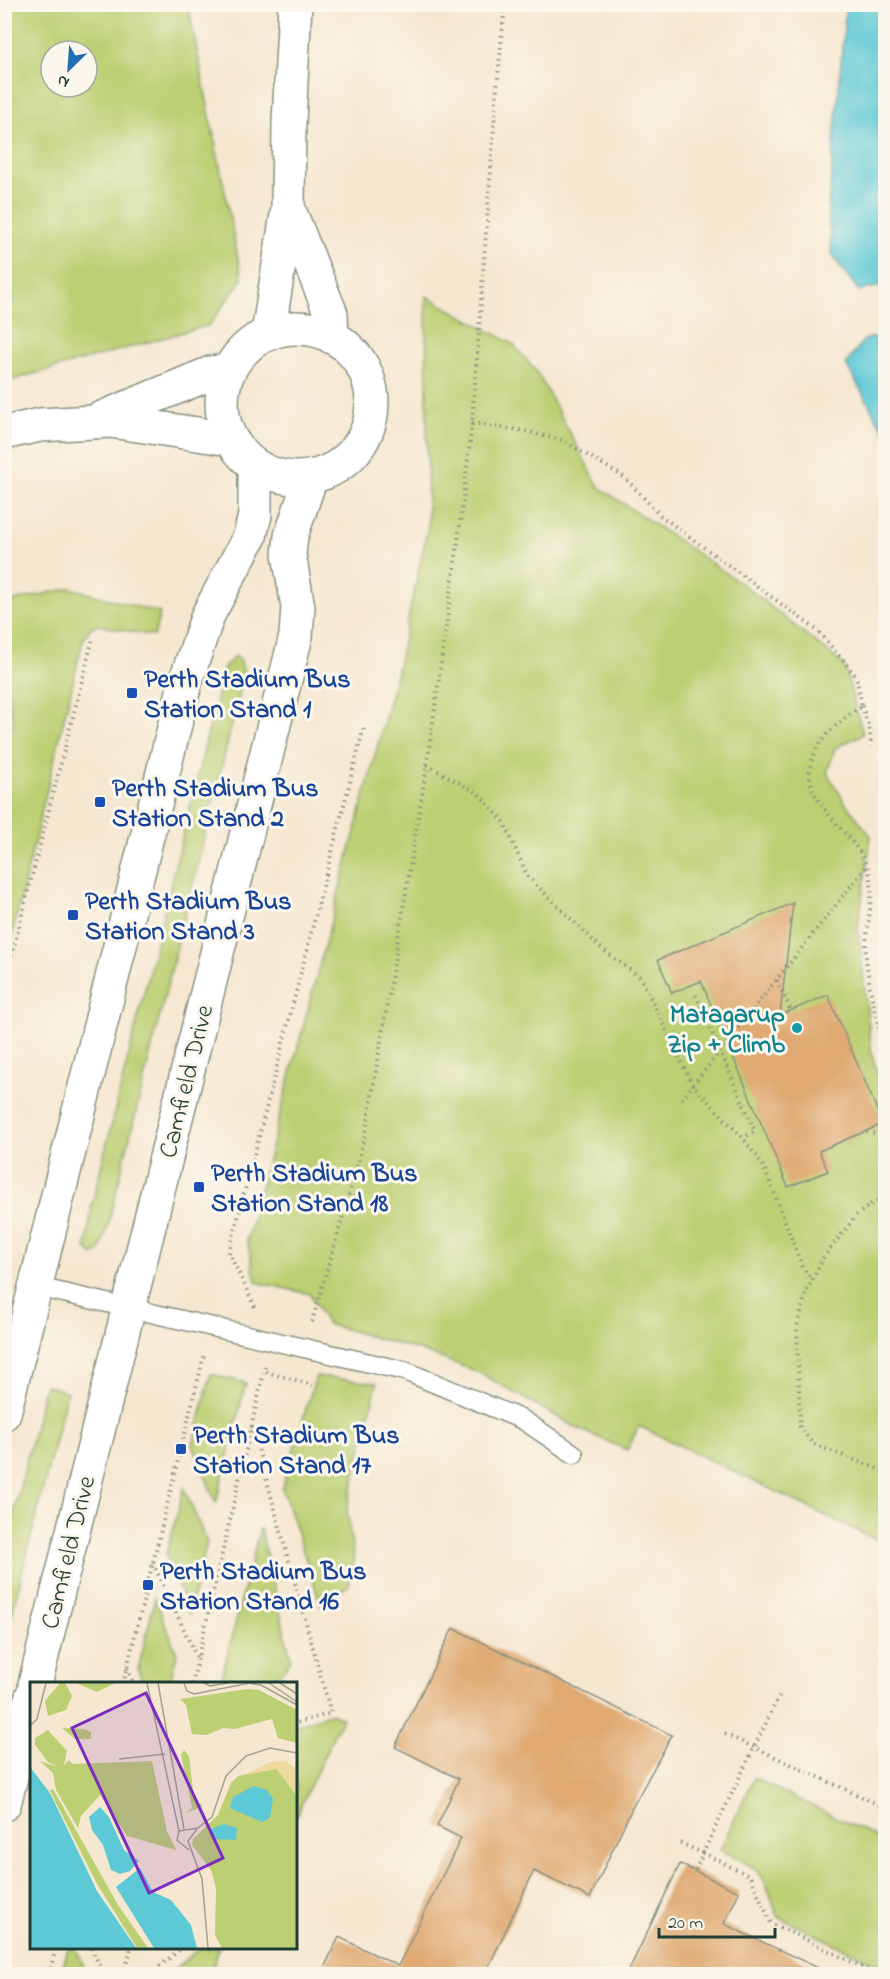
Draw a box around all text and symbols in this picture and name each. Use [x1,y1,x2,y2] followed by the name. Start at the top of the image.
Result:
[39,39,99,99] north arrow
[53,68,73,94] text: N
[144,662,351,730] place label: Perth Stadium Bus Station Stand 1
[125,686,139,700] marker: Perth Stadium Bus Station Stand 1
[112,771,319,839] place label: Perth Stadium Bus Station Stand 2
[93,795,107,809] marker: Perth Stadium Bus Station Stand 2
[85,884,292,952] place label: Perth Stadium Bus Station Stand 3
[66,908,80,922] marker: Perth Stadium Bus Station Stand 3
[667,997,785,1065] place label: Matagarup Zip + Climb
[151,1001,225,1162] street label: Camfield Drive
[790,1021,804,1035] marker: Matagarup Zip + Climb
[211,1156,418,1224] place label: Perth Stadium Bus Station Stand 18
[192,1180,206,1194] marker: Perth Stadium Bus Station Stand 18
[193,1418,400,1486] place label: Perth Stadium Bus Station Stand 17
[174,1442,188,1456] marker: Perth Stadium Bus Station Stand 17
[33,1472,107,1633] street label: Camfield Drive
[160,1554,367,1622] place label: Perth Stadium Bus Station Stand 16
[141,1578,155,1592] marker: Perth Stadium Bus Station Stand 16
[30,1682,297,1949] inset map
[659,1901,774,1939] scale bar
[668,1911,703,1937] text: 20 m

